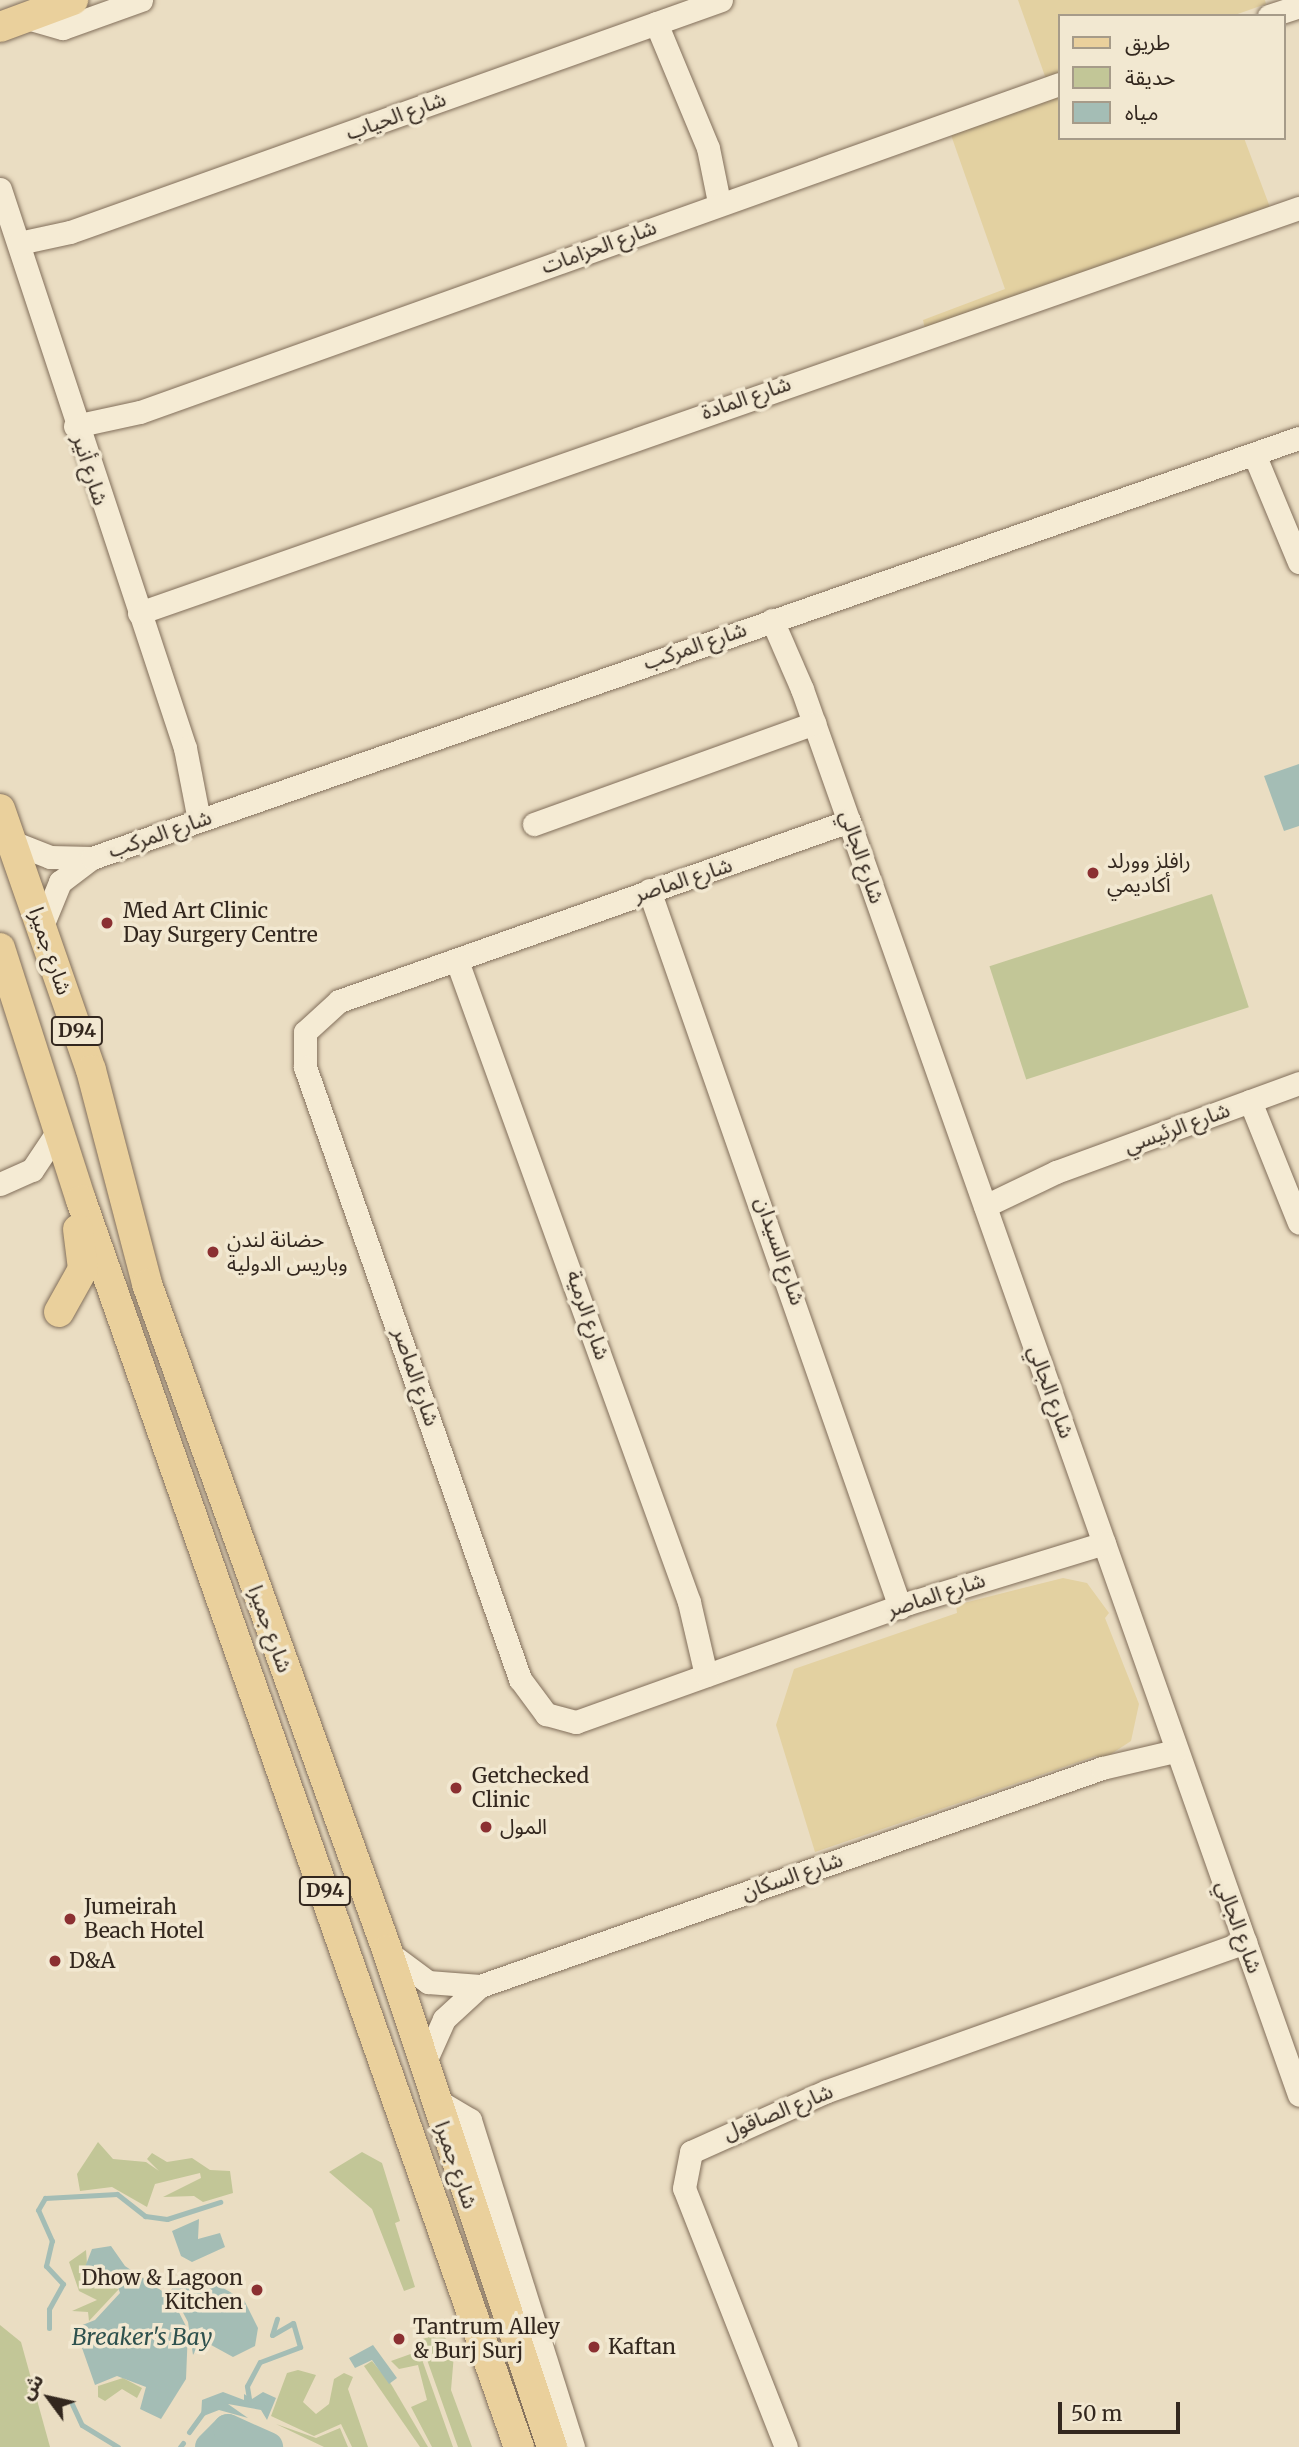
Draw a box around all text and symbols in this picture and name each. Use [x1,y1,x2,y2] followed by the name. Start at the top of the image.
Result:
[1058,14,1285,140] legend
[1125,29,1170,56] text: طريق
[1125,64,1175,91] text: حديقة
[343,86,449,146] street label: شارع الحياب
[1125,99,1158,126] text: مياه
[538,215,660,279] street label: شارع الحزامات
[698,371,794,425] street label: شارع المادة
[67,432,113,508] street label: شارع أنير
[640,617,750,675] street label: شارع المركب
[105,805,215,863] street label: شارع المركب
[834,807,890,907] street label: شارع الجالي
[1107,848,1191,898] place label: رافلز وورلد أكاديمي
[631,852,735,908] street label: شارع الماصر
[1085,865,1101,881] marker: رافلز وورلد أكاديمي
[123,898,318,948] place label: Med Art Clinic Day Surgery Centre
[23,904,77,998] street label: شارع جميرا
[97,913,117,933] marker: Med Art Clinic Day Surgery Centre
[51,1015,103,1046] road number: D94
[1121,1097,1233,1159] street label: شارع الرئيسي
[750,1194,810,1308] street label: شارع السيدان
[227,1227,348,1277] place label: حضانة لندن وباريس الدولية
[205,1244,221,1260] marker: حضانة لندن وباريس الدولية
[561,1267,615,1363] street label: شارع الرمية
[388,1325,444,1429] street label: شارع الماصر
[1023,1342,1079,1442] street label: شارع الجالي
[884,1567,988,1623] street label: شارع الماصر
[243,1582,297,1676] street label: شارع جميرا
[472,1763,589,1813] place label: Getchecked Clinic
[446,1778,466,1798] marker: Getchecked Clinic
[500,1814,547,1840] place label: المول
[478,1819,494,1835] marker: المول
[738,1847,846,1905] street label: شارع السكان
[299,1876,351,1907] road number: D94
[1211,1877,1267,1977] street label: شارع الجالي
[84,1894,204,1944] place label: Jumeirah Beach Hotel
[62,1911,78,1927] marker: Jumeirah Beach Hotel
[69,1948,115,1974] place label: D&A
[47,1953,63,1969] marker: D&A
[719,2079,837,2145] street label: شارع الصاقول
[429,2118,483,2212] street label: شارع جميرا
[81,2265,243,2315] place label: Dhow & Lagoon Kitchen
[249,2282,265,2298] marker: Dhow & Lagoon Kitchen
[413,2314,560,2364] place label: Tantrum Alley & Burj Surj
[72,2323,212,2351] water label: Breaker's Bay
[391,2331,407,2347] marker: Tantrum Alley & Burj Surj
[608,2334,676,2360] place label: Kaftan
[586,2339,602,2355] marker: Kaftan
[14,2363,84,2433] north arrow
[14,2369,49,2404] text: ش
[1061,2388,1184,2432] scale bar
[1071,2400,1122,2427] text: 50 m

